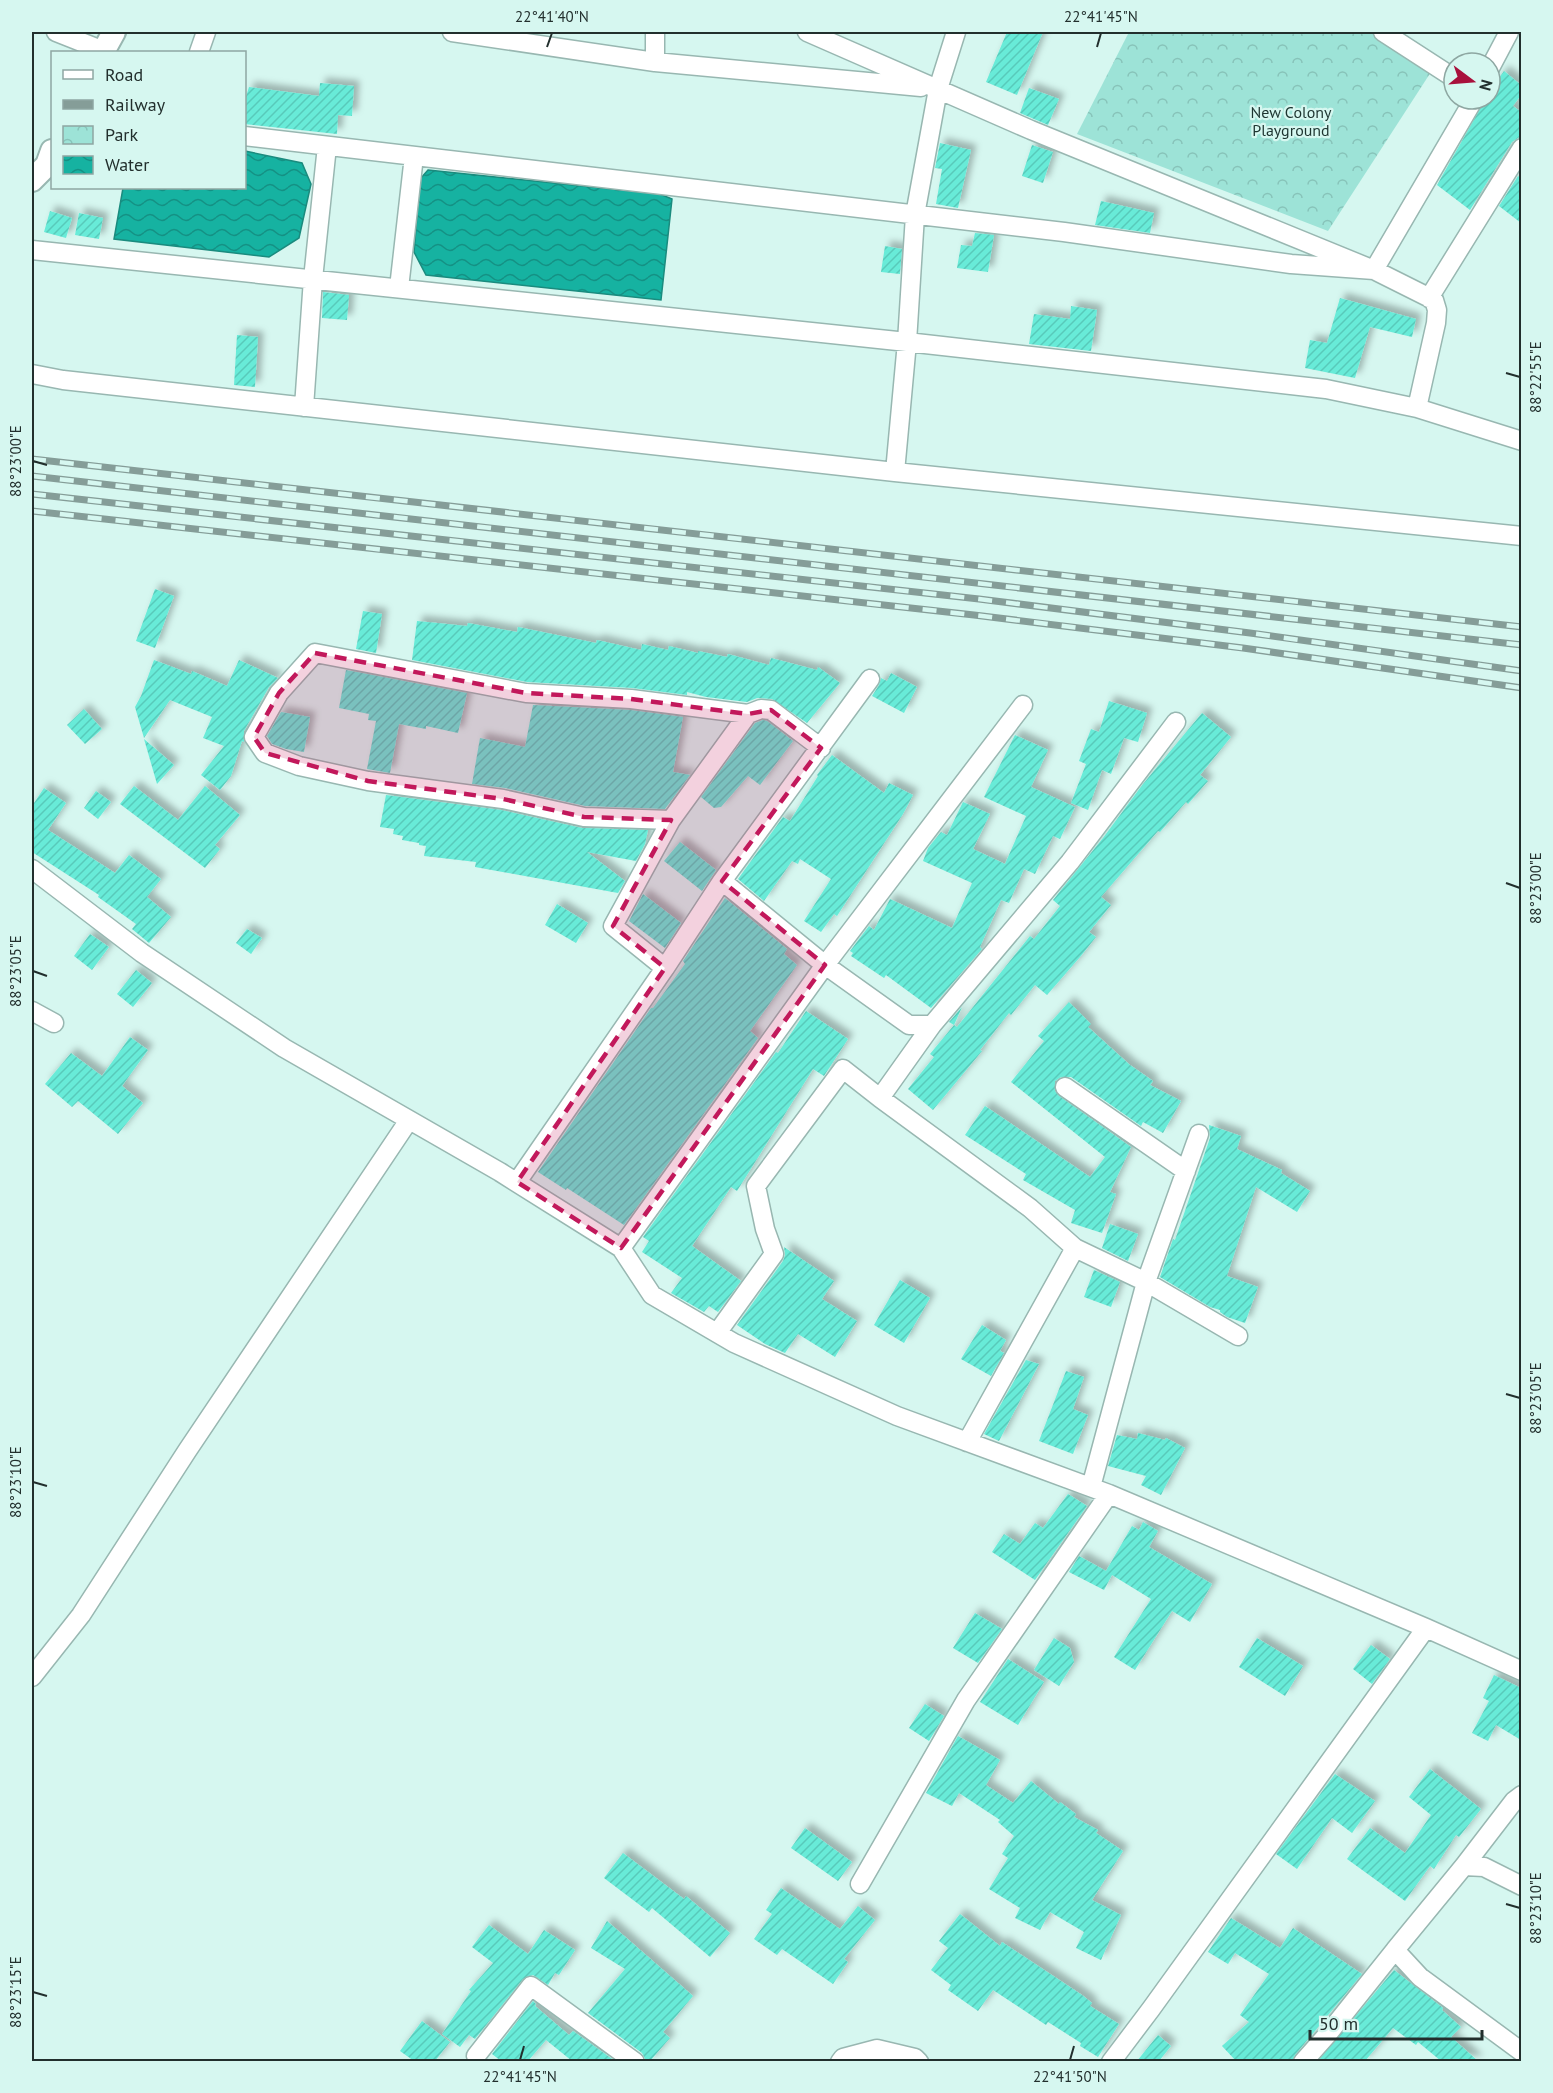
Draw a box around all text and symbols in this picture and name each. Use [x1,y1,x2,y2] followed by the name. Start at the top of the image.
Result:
[515,7,589,26] text: 22°41'40"N
[1064,7,1138,26] text: 22°41'45"N
[51,51,246,189] legend
[1442,51,1502,111] north arrow
[105,63,143,86] text: Road
[1475,77,1497,93] text: N
[105,93,166,116] text: Railway
[1251,102,1332,140] park label: New Colony Playground
[105,123,138,146] text: Park
[105,153,149,176] text: Water
[1526,341,1545,413] text: 88°22'55"E
[6,425,25,497] text: 88°23'00"E
[1526,852,1545,924] text: 88°23'00"E
[6,935,25,1007] text: 88°23'05"E
[1526,1362,1545,1434] text: 88°23'05"E
[6,1446,25,1518] text: 88°23'10"E
[1526,1872,1545,1944] text: 88°23'10"E
[6,1956,25,2028] text: 88°23'15"E
[1310,2003,1482,2041] scale bar
[1319,2012,1358,2035] text: 50 m
[483,2067,557,2086] text: 22°41'45"N
[1033,2067,1107,2086] text: 22°41'50"N

